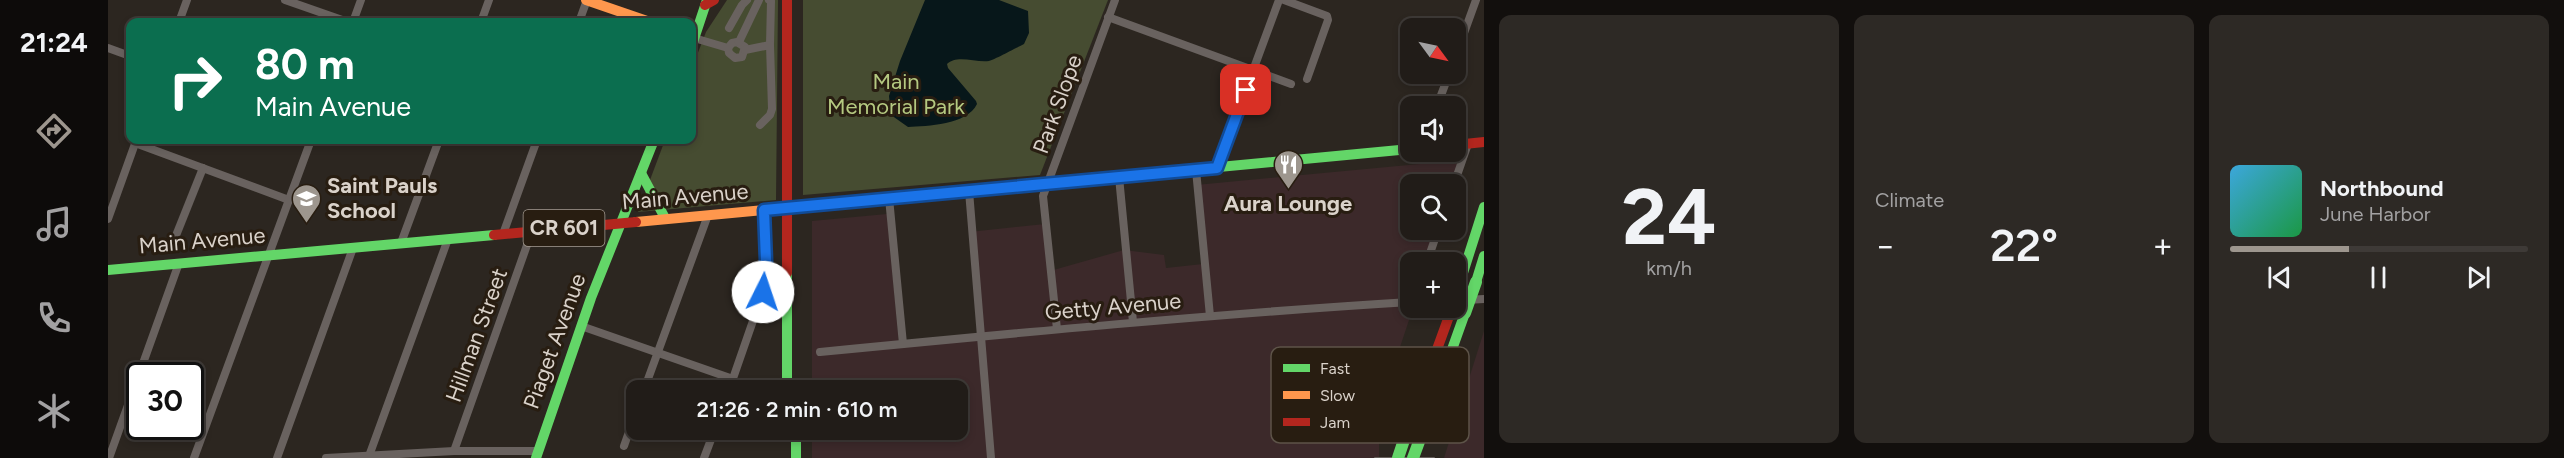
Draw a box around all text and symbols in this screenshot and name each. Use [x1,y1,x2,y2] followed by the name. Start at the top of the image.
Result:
[1400,18,1466,84] north arrow
[1400,18,1466,318] map controls
[20,26,88,59] text: 21:24
[255,39,355,90] text: 80 m
[156,42,234,120] icon: right
[1027,51,1088,157] street label: Park Slope
[1220,64,1271,115] pin
[827,68,965,120] park label: Main Memorial Park
[1229,73,1262,106] icon: arrive
[255,90,411,123] text: Main Avenue
[1400,96,1466,162] button: sound
[33,110,75,152] icon: directions
[1272,148,1304,190] restaurant icon: Aura Lounge
[1622,170,1716,264] text: 24
[327,172,437,224] place label: Saint Pauls School
[1400,174,1466,240] button: search
[2320,175,2444,202] text: Northbound
[621,178,750,215] street label: Main Avenue
[290,182,322,224] school or university icon: Saint Pauls School
[1875,188,1944,212] text: Climate
[1224,190,1352,217] place label: Aura Lounge
[2320,202,2431,226] text: June Harbor
[33,203,75,245] icon: music
[524,210,604,246] road number: CR 601
[1990,218,2058,272] text: 22°
[138,222,267,259] street label: Main Avenue
[1875,226,1896,265] text: −
[2152,226,2173,265] text: +
[1400,252,1466,318] button: +
[1646,256,1692,280] text: km/h
[731,260,795,324] position arrow
[2263,261,2296,294] icon: previous
[2362,261,2395,294] icon: pause
[2462,261,2495,294] icon: next
[440,265,513,406] street label: Hillman Street
[517,270,591,413] street label: Piaget Avenue
[1044,287,1182,326] street label: Getty Avenue
[33,297,75,339] icon: phone
[1271,347,1469,443] legend
[1320,359,1350,378] text: Fast
[126,362,204,440] speed limit sign: 30
[1320,386,1355,405] text: Slow
[33,390,75,432] icon: climate
[697,396,897,423] text: 21:26 · 2 min · 610 m
[1320,413,1350,432] text: Jam

